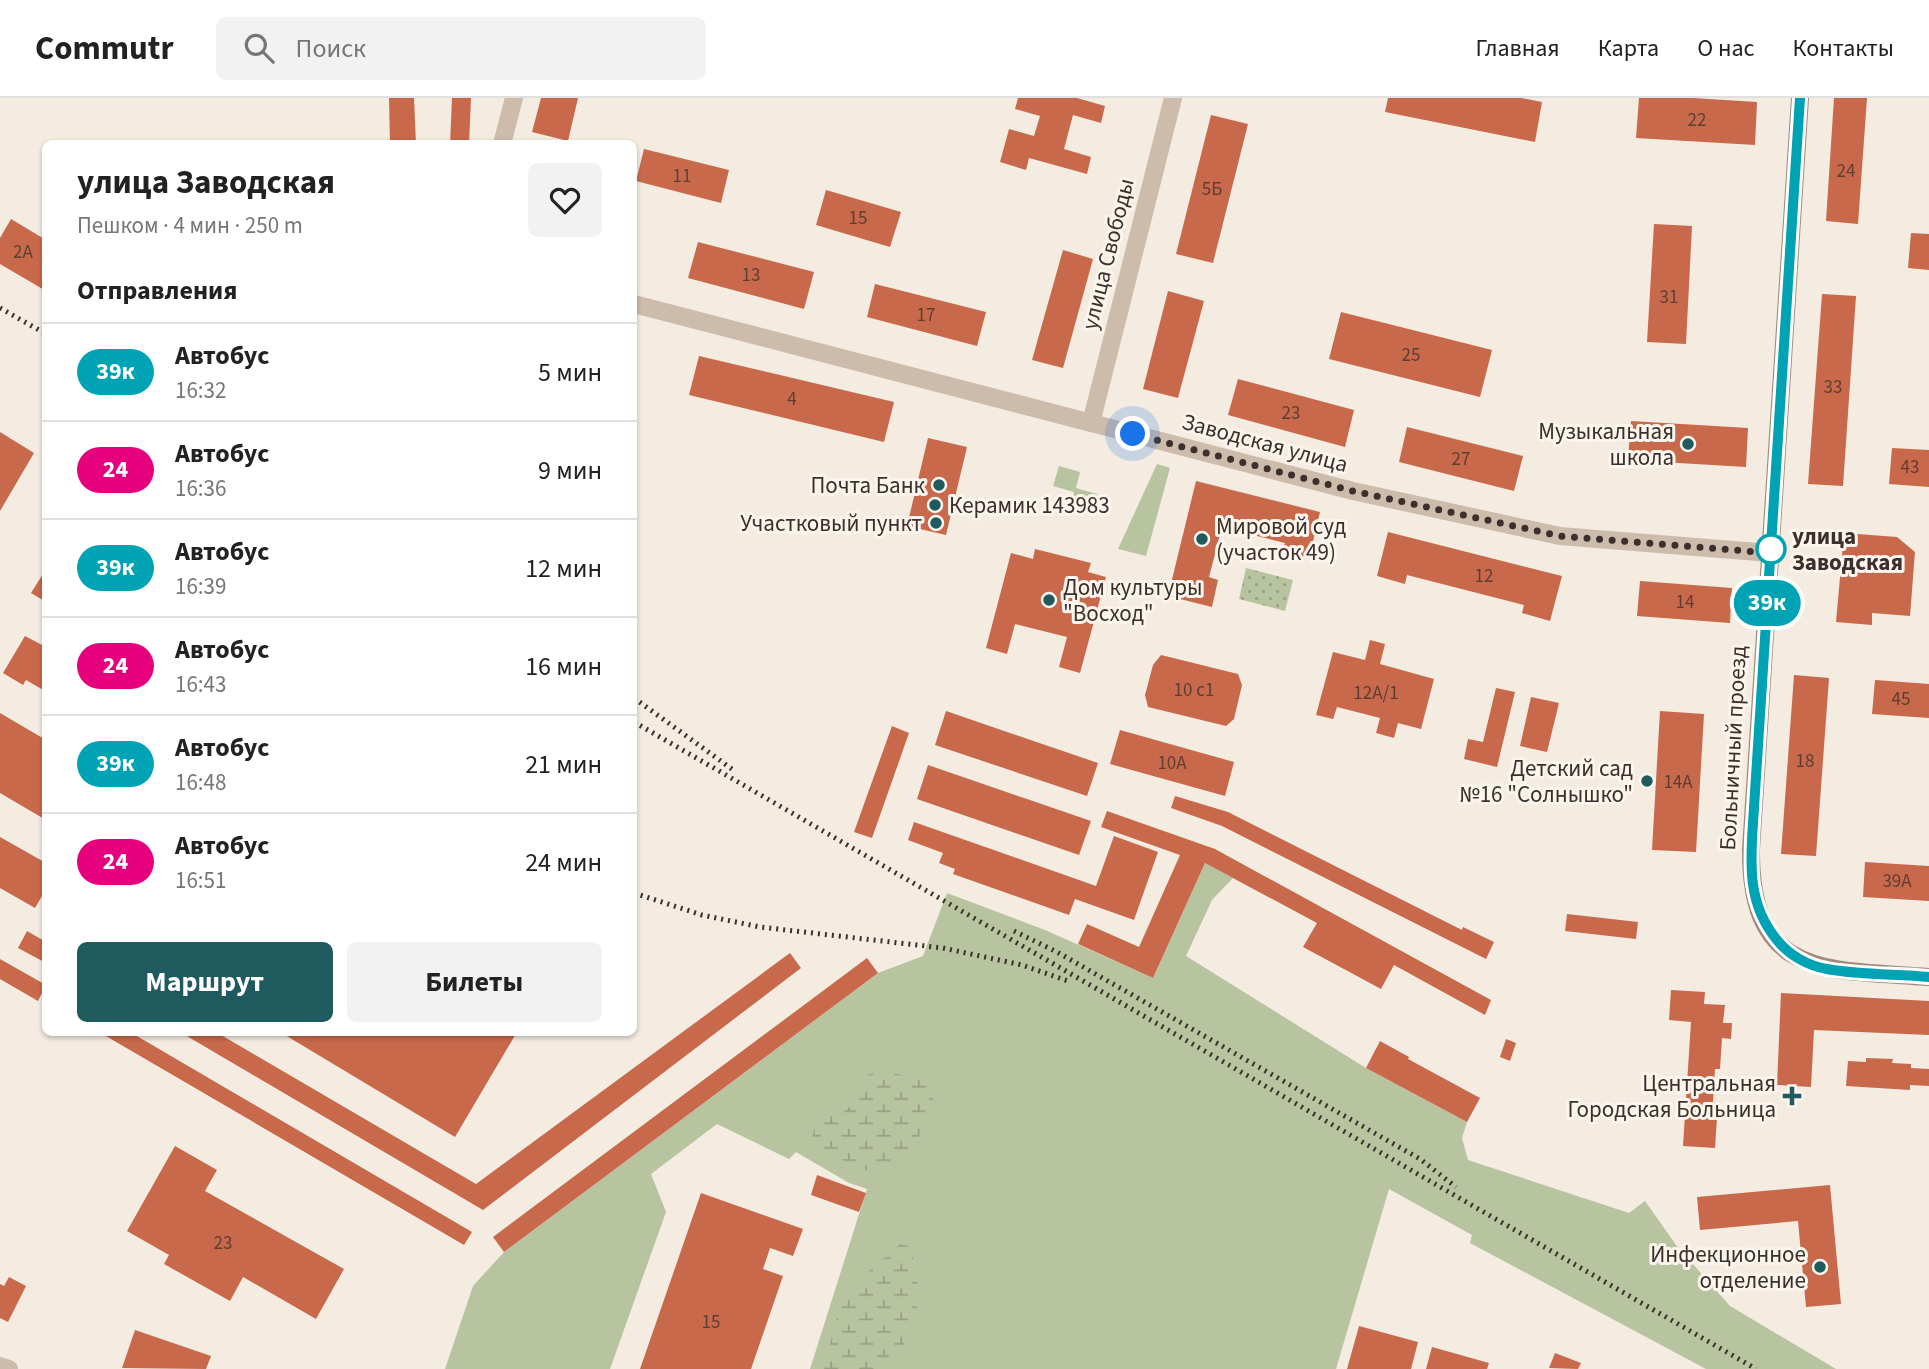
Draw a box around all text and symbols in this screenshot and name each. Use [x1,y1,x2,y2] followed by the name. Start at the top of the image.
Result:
[216,17,706,80] search box
[35,25,174,72] text: Commutr
[240,29,278,67] icon: search
[296,30,366,67] text: Поиск
[1475,31,1560,66] text: Главная
[1598,31,1659,66] text: Карта
[1697,31,1754,66] text: О нас
[1792,31,1894,66] text: Контакты
[1688,107,1706,134] house number: 22
[1837,158,1855,185] house number: 24
[77,159,335,206] text: улица Заводская
[528,163,602,237] button: heart
[673,163,691,190] house number: 11
[1073,175,1143,333] street label: улица Свободы
[1202,176,1222,203] house number: 5Б
[849,205,867,232] house number: 15
[77,209,303,242] text: Пешком · 4 мин · 250 m
[13,239,34,266] house number: 2А
[742,262,760,289] house number: 13
[77,272,237,309] text: Отправления
[1660,284,1678,311] house number: 31
[917,302,935,329] house number: 17
[175,337,269,374] text: Автобус
[1402,342,1420,369] house number: 25
[96,354,135,389] text: 39к
[538,354,602,391] text: 5 мин
[175,374,226,407] text: 16:32
[1824,374,1842,401] house number: 33
[787,386,797,413] house number: 4
[1282,400,1300,427] house number: 23
[1178,405,1352,481] street label: Заводская улица
[1538,415,1674,474] place label: Музыкальная школа
[1115,416,1150,451] your location
[175,435,269,472] text: Автобус
[1680,436,1696,452] marker: Музыкальная школа
[1452,446,1470,473] house number: 27
[103,452,128,487] text: 24
[538,452,602,489] text: 9 мин
[1901,454,1919,481] house number: 43
[810,469,926,502] place label: Почта Банк
[175,472,226,505] text: 16:36
[931,477,947,493] marker: Почта Банк
[949,489,1110,522] place label: Керамик 143983
[927,497,943,513] marker: Керамик 143983
[740,507,922,540] place label: Участковый пункт
[1216,510,1346,569] place label: Мировой суд (участок 49)
[928,515,944,531] marker: Участковый пункт
[1792,520,1903,579] place label: улица Заводская
[1194,531,1210,547] marker: Мировой суд (участок 49)
[175,533,269,570] text: Автобус
[1756,534,1786,564] marker: улица Заводская
[96,550,135,585] text: 39к
[525,550,602,587] text: 12 мин
[1475,563,1493,590] house number: 12
[175,570,226,603] text: 16:39
[1063,571,1203,630] place label: Дом культуры "Восход"
[1727,580,1807,626] line badge: 39к
[1748,585,1786,620] text: 39к
[1676,589,1694,616] house number: 14
[1041,592,1057,608] marker: Дом культуры "Восход"
[175,631,269,668] text: Автобус
[1711,645,1755,851] street label: Больничный проезд
[103,648,128,683] text: 24
[525,648,602,685] text: 16 мин
[175,668,226,701] text: 16:43
[1174,677,1214,704] house number: 10 с1
[1353,680,1399,707] house number: 12А/1
[1892,686,1910,713] house number: 45
[175,729,269,766] text: Автобус
[96,746,135,781] text: 39к
[525,746,602,783] text: 21 мин
[1796,748,1814,775] house number: 18
[1157,750,1187,777] house number: 10А
[1459,752,1633,811] place label: Детский сад №16 "Солнышко"
[175,766,226,799] text: 16:48
[1663,769,1693,796] house number: 14А
[1639,773,1655,789] marker: Детский сад №16 "Солнышко"
[175,827,269,864] text: Автобус
[103,844,128,879] text: 24
[525,844,602,881] text: 24 мин
[175,864,226,897] text: 16:51
[1882,868,1912,895] house number: 39А
[77,942,333,1022] button: Маршрут
[347,942,602,1022] button: Билеты
[1568,1067,1776,1126] place label: Центральная Городская Больница
[1782,1086,1802,1106] marker: Центральная Городская Больница
[214,1230,232,1257] house number: 23
[1650,1238,1806,1297] place label: Инфекционное отделение
[1812,1259,1828,1275] marker: Инфекционное отделение
[702,1309,720,1336] house number: 15

